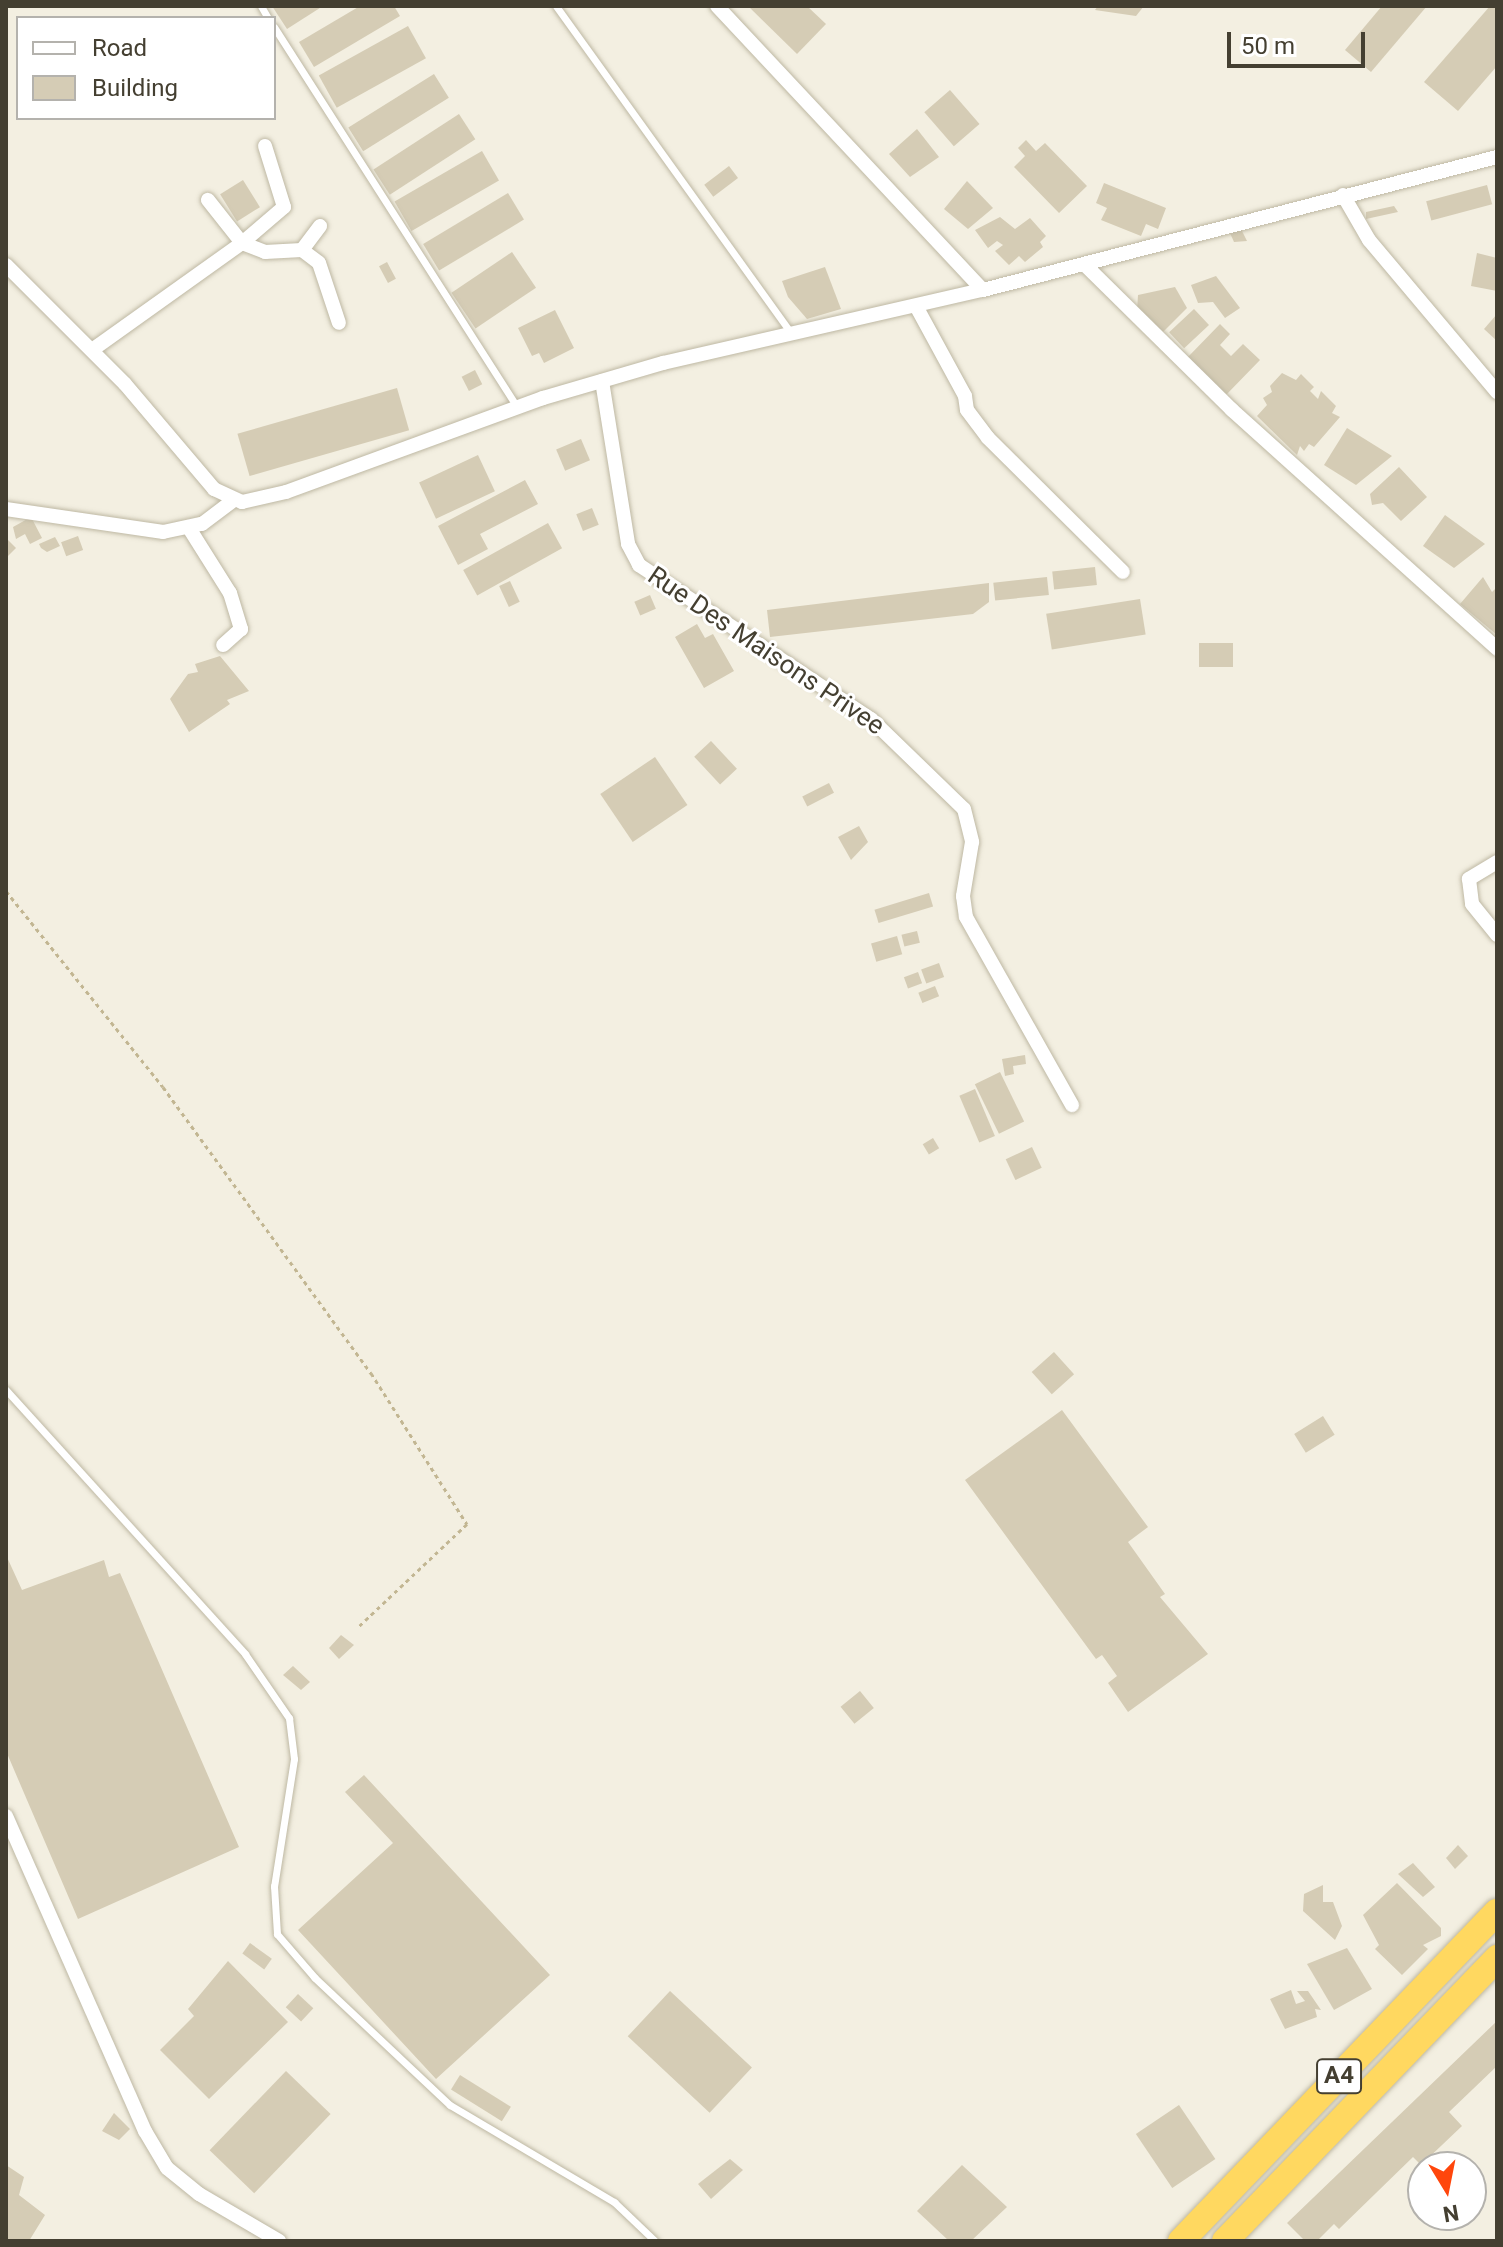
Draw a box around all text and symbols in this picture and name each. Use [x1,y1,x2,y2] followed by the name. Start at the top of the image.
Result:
[16,16,276,120] legend
[1231,16,1369,66] scale bar
[1241,32,1295,60] text: 50 m
[92,34,147,62] text: Road
[92,74,178,102] text: Building
[642,560,890,742] street label: Rue Des Maisons Privee
[1315,2056,1363,2096] road number: A4
[1407,2151,1487,2231] north arrow
[1441,2199,1461,2227] text: N

